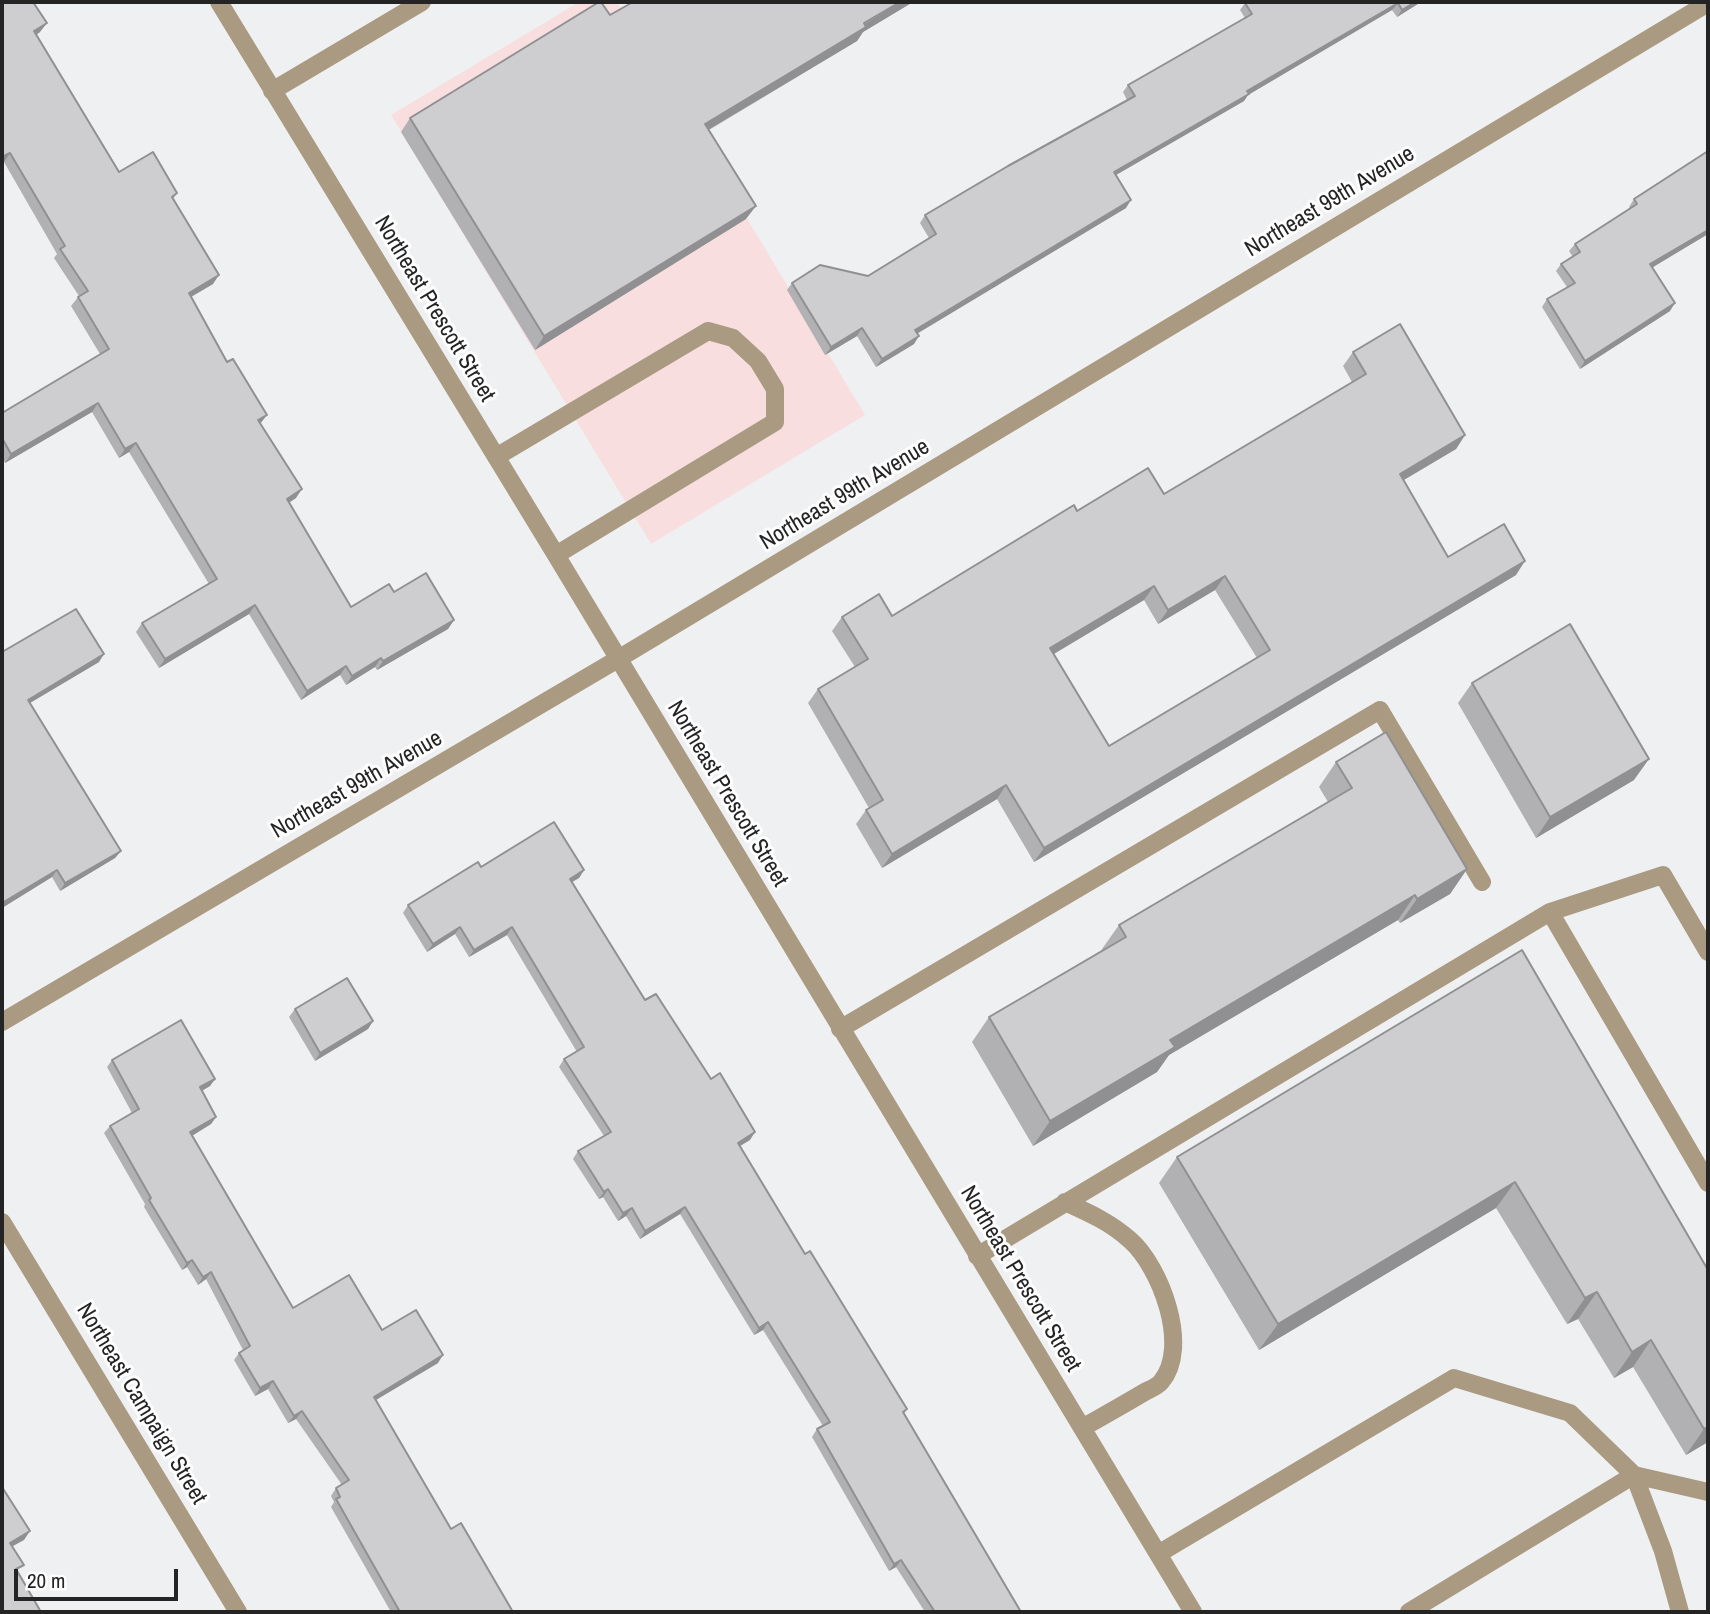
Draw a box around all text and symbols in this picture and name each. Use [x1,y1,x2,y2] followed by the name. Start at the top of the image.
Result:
[1240,141,1420,263] street label: Northeast 99th Avenue
[368,211,500,407] street label: Northeast Prescott Street
[755,434,935,556] street label: Northeast 99th Avenue
[661,696,793,892] street label: Northeast Prescott Street
[267,725,447,845] street label: Northeast 99th Avenue
[954,1181,1086,1377] street label: Northeast Prescott Street
[70,1298,212,1510] street label: Northeast Campaign Street
[18,1554,182,1598] scale bar
[27,1566,65,1595] text: 20 m

